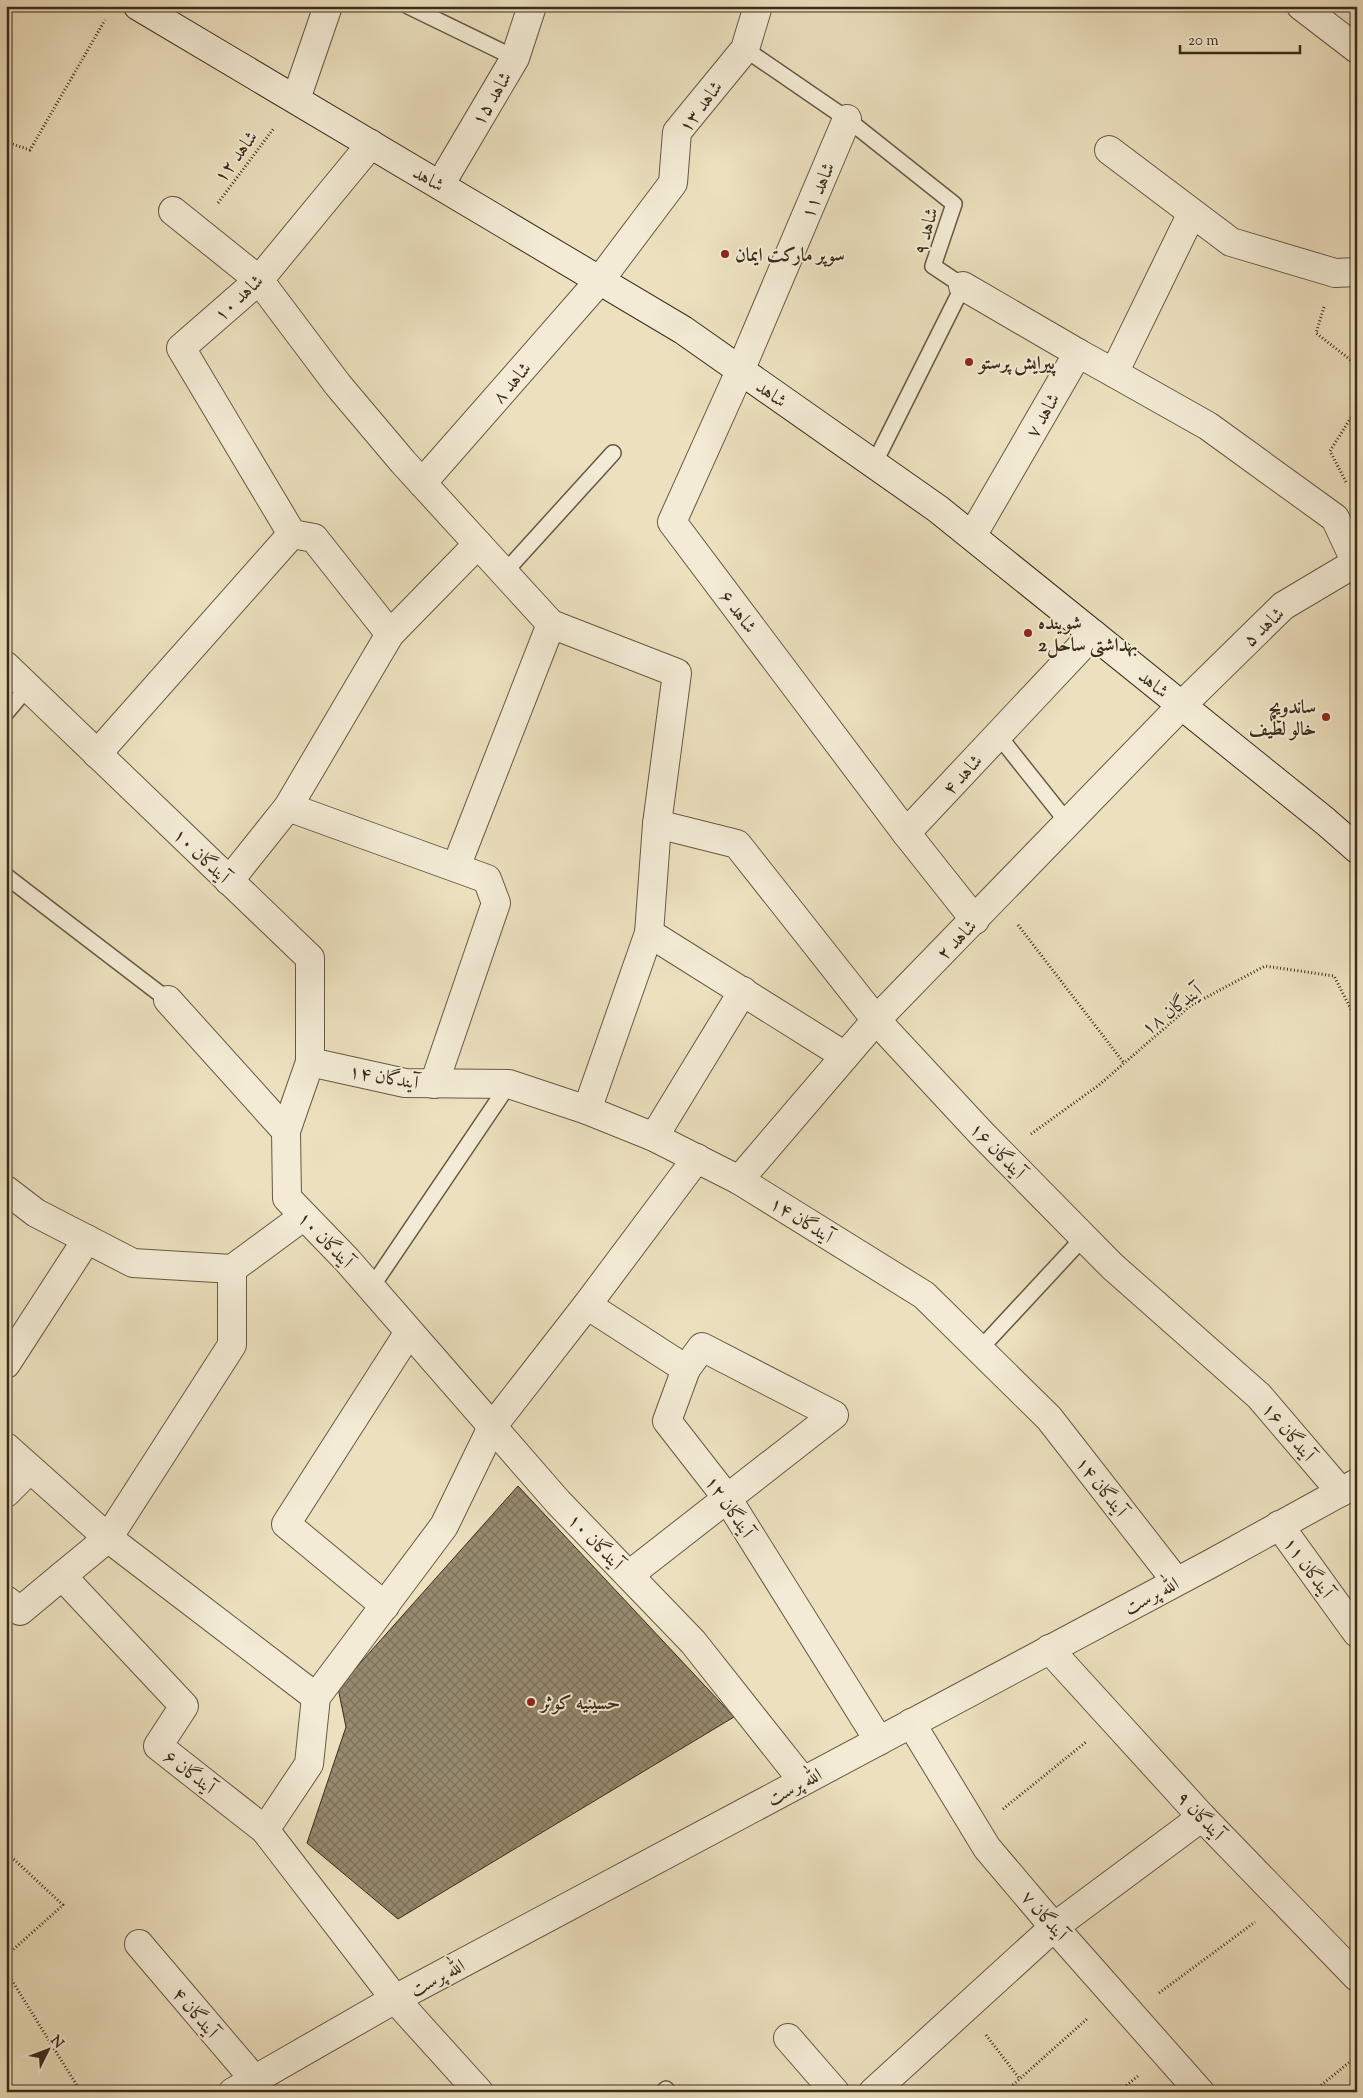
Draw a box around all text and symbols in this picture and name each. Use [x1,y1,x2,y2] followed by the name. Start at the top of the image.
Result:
[1180,22,1300,54] scale bar
[1188,31,1219,52] text: 20 m
[466,67,520,132] street label: شاهد ۱۵
[673,76,731,139] street label: شاهد ۱۳
[208,126,266,189] street label: شاهد ۱۲
[795,159,843,223] street label: شاهد ۱۱
[407,160,449,200] street label: شاهد
[908,205,947,258] street label: شاهد ۹
[735,243,845,270] place label: سوپر مارکت ایمان
[719,248,731,260] marker: سوپر مارکت ایمان
[209,269,270,329] street label: شاهد ۱۰
[977,351,1056,378] place label: پیرایش پرستو
[963,356,975,368] marker: پیرایش پرستو
[487,357,539,411] street label: شاهد ۸
[749,375,792,415] street label: شاهد
[1021,389,1068,444] street label: شاهد ۷
[712,585,762,640] street label: شاهد ۶
[1238,602,1291,654] street label: شاهد ۵
[1038,611,1138,660] place label: شوینده بهداشتی ساحل2
[1022,627,1034,639] marker: شوینده بهداشتی ساحل2
[1131,664,1174,706] street label: شاهد
[1249,695,1316,744] place label: ساندویچ خالو لطیف
[1320,711,1332,723] marker: ساندویچ خالو لطیف
[938,749,990,802] street label: شاهد ۴
[166,823,236,892] street label: آیندگان ۱۰
[931,914,984,967] street label: شاهد ۲
[1136,978,1210,1043] street label: آیندگان ۱۸
[347,1059,422,1098] street label: آیندگان ۱۴
[962,1117,1032,1188] street label: آیندگان ۱۶
[764,1191,839,1252] street label: آیندگان ۱۴
[290,1206,360,1277] street label: آیندگان ۱۰
[1254,1397,1321,1470] street label: آیندگان ۱۶
[1068,1452,1133,1525] street label: آیندگان ۱۴
[697,1471,760,1546] street label: آیندگان ۱۲
[560,1508,630,1579] street label: آیندگان ۱۰
[1275,1532,1340,1606] street label: آیندگان ۱۱
[1118,1569,1184,1623] street label: الله پرست
[539,1691,620,1718] place label: حسینیه کوثر
[525,1696,537,1708] marker: حسینیه کوثر
[157,1744,221,1803] street label: آیندگان ۶
[761,1760,827,1814] street label: الله پرست
[1169,1786,1230,1849] street label: آیندگان ۹
[1014,1886,1074,1949] street label: آیندگان ۷
[404,1951,470,2005] street label: الله پرست
[165,1982,225,2046] street label: آیندگان ۴
[22,2026,72,2076] north arrow
[45,2032,67,2053] text: N

